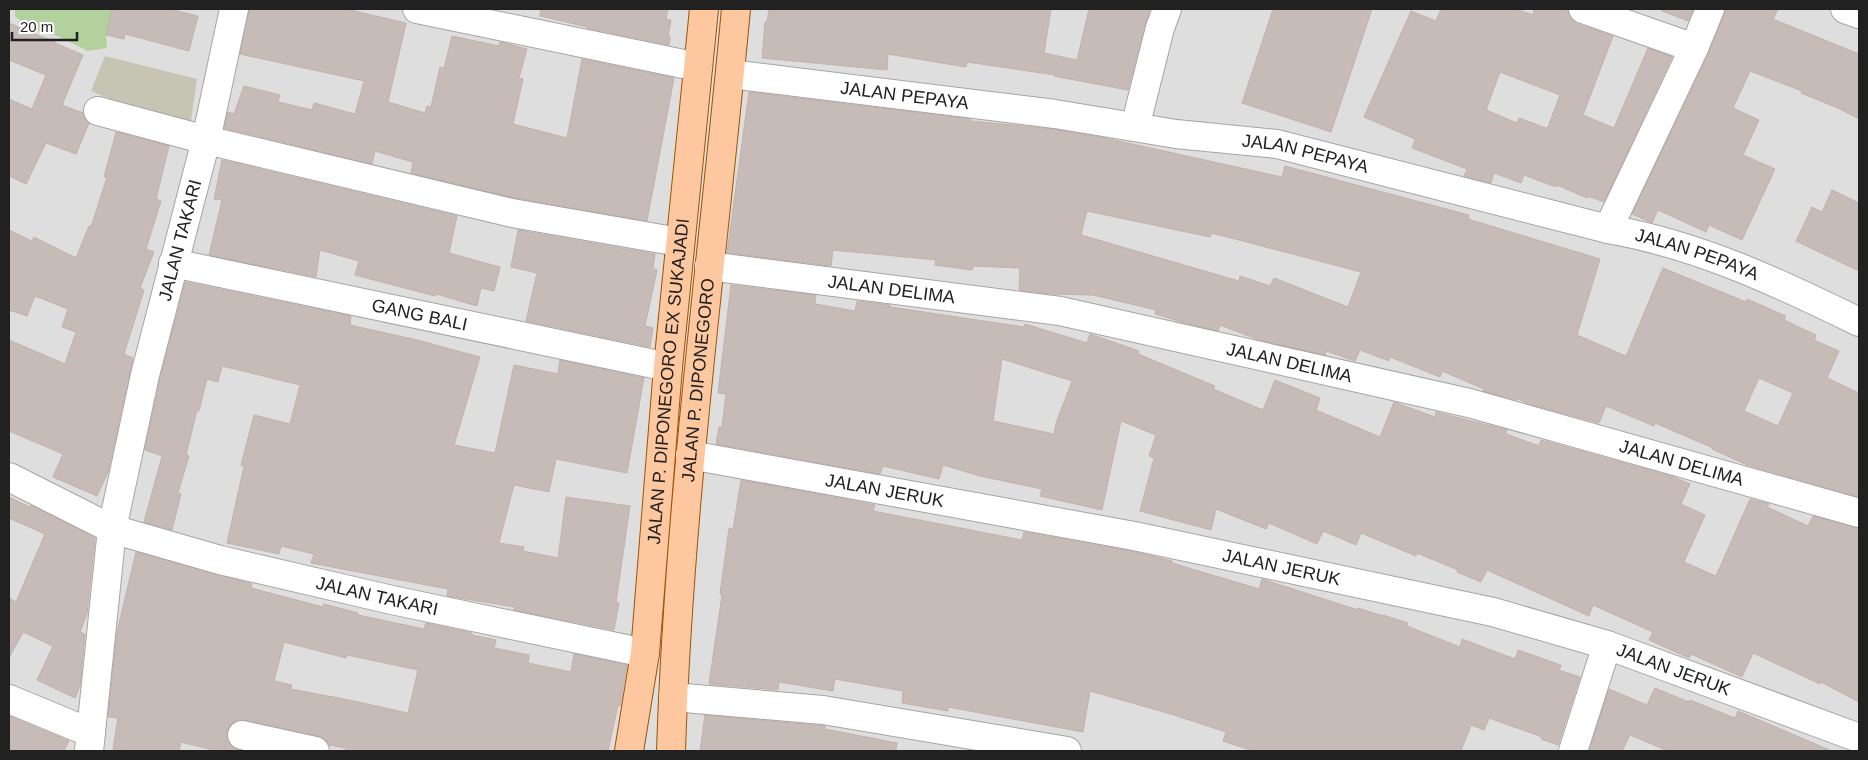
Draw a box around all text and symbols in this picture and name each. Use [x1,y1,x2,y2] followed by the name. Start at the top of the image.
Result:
[12,10,78,42] scale bar
[20,18,53,35] text: 20 m
[839,78,970,113] street label: JALAN PEPAYA
[1241,131,1371,177] street label: JALAN PEPAYA
[155,177,205,303] street label: JALAN TAKARI
[644,217,693,545] street label: JALAN P. DIPONEGORO EX SUKAJADI
[1633,225,1762,284] street label: JALAN PEPAYA
[827,271,956,307] street label: JALAN DELIMA
[678,277,718,483] street label: JALAN P. DIPONEGORO
[370,295,469,335] street label: GANG BALI
[1225,339,1354,386] street label: JALAN DELIMA
[1617,436,1746,490] street label: JALAN DELIMA
[824,470,946,511] street label: JALAN JERUK
[1221,545,1342,589] street label: JALAN JERUK
[314,573,440,619] street label: JALAN TAKARI
[1614,639,1733,700] street label: JALAN JERUK

